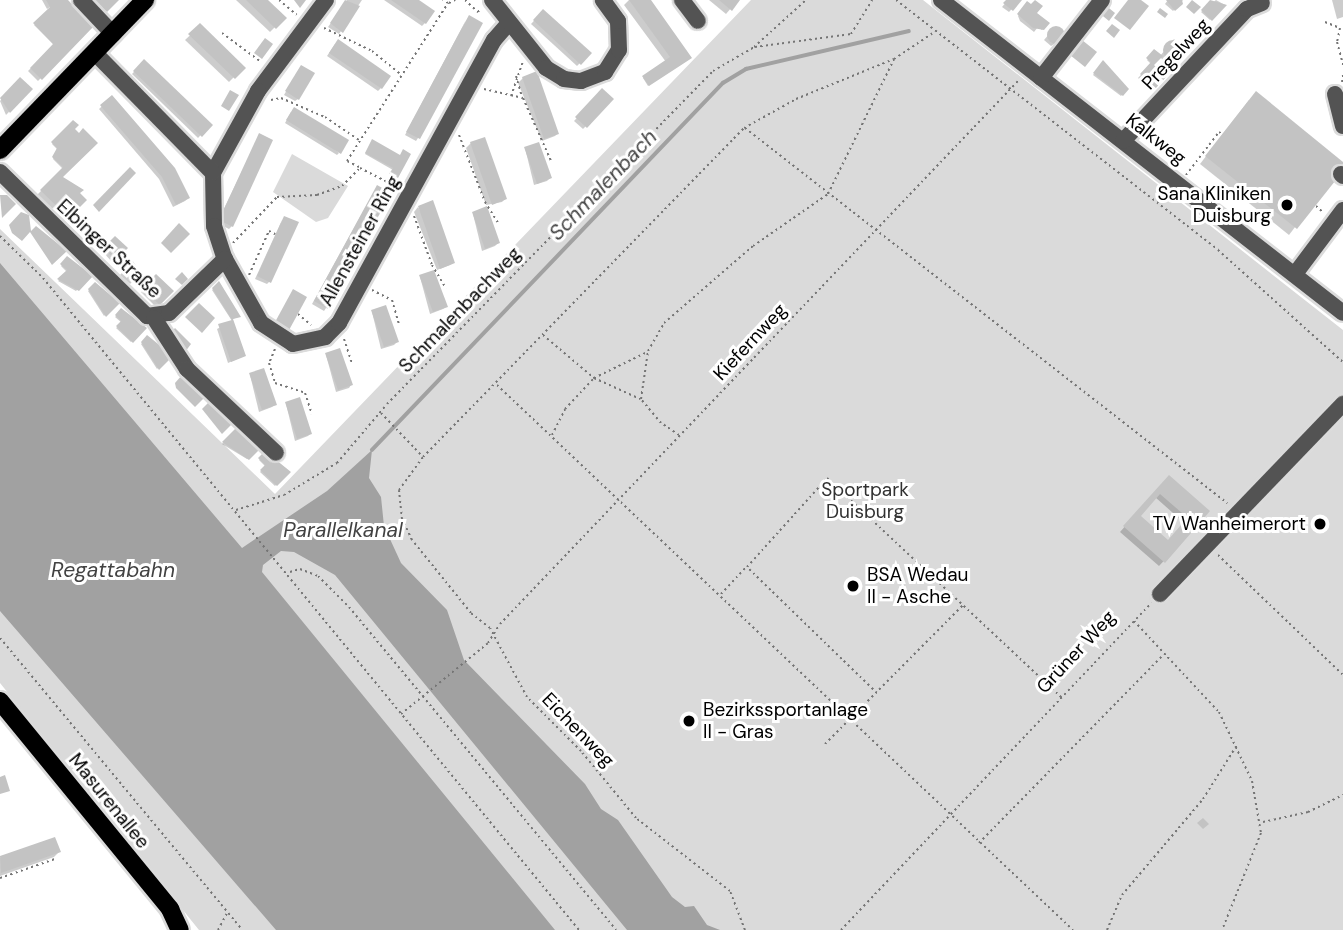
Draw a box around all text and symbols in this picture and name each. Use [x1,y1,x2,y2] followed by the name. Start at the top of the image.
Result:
[1137,14,1215,94] street label: Pregelweg
[1121,108,1191,170] street label: Kalkweg
[544,124,662,246] water label: Schmalenbach
[315,172,405,310] street label: Allensteiner Ring
[1157,183,1271,227] place label: Sana Kliniken Duisburg
[52,195,166,303] street label: Elbinger Straße
[1277,195,1297,215] marker: Sana Kliniken Duisburg
[394,243,526,377] street label: Schmalenbachweg
[709,299,791,385] street label: Kiefernweg
[821,479,909,523] park label: Sportpark Duisburg
[1152,513,1306,535] place label: TV Wanheimerort
[1312,516,1328,532] marker: TV Wanheimerort
[283,517,403,543] water label: Parallelkanal
[51,557,175,583] water label: Regattabahn
[867,564,968,608] place label: BSA Wedau II - Asche
[845,578,861,594] marker: BSA Wedau II - Asche
[1032,606,1120,698] street label: Grüner Weg
[537,688,619,772] street label: Eichenweg
[703,699,868,743] place label: Bezirkssportanlage II - Gras
[681,713,697,729] marker: Bezirkssportanlage II - Gras
[64,749,154,853] street label: Masurenallee

